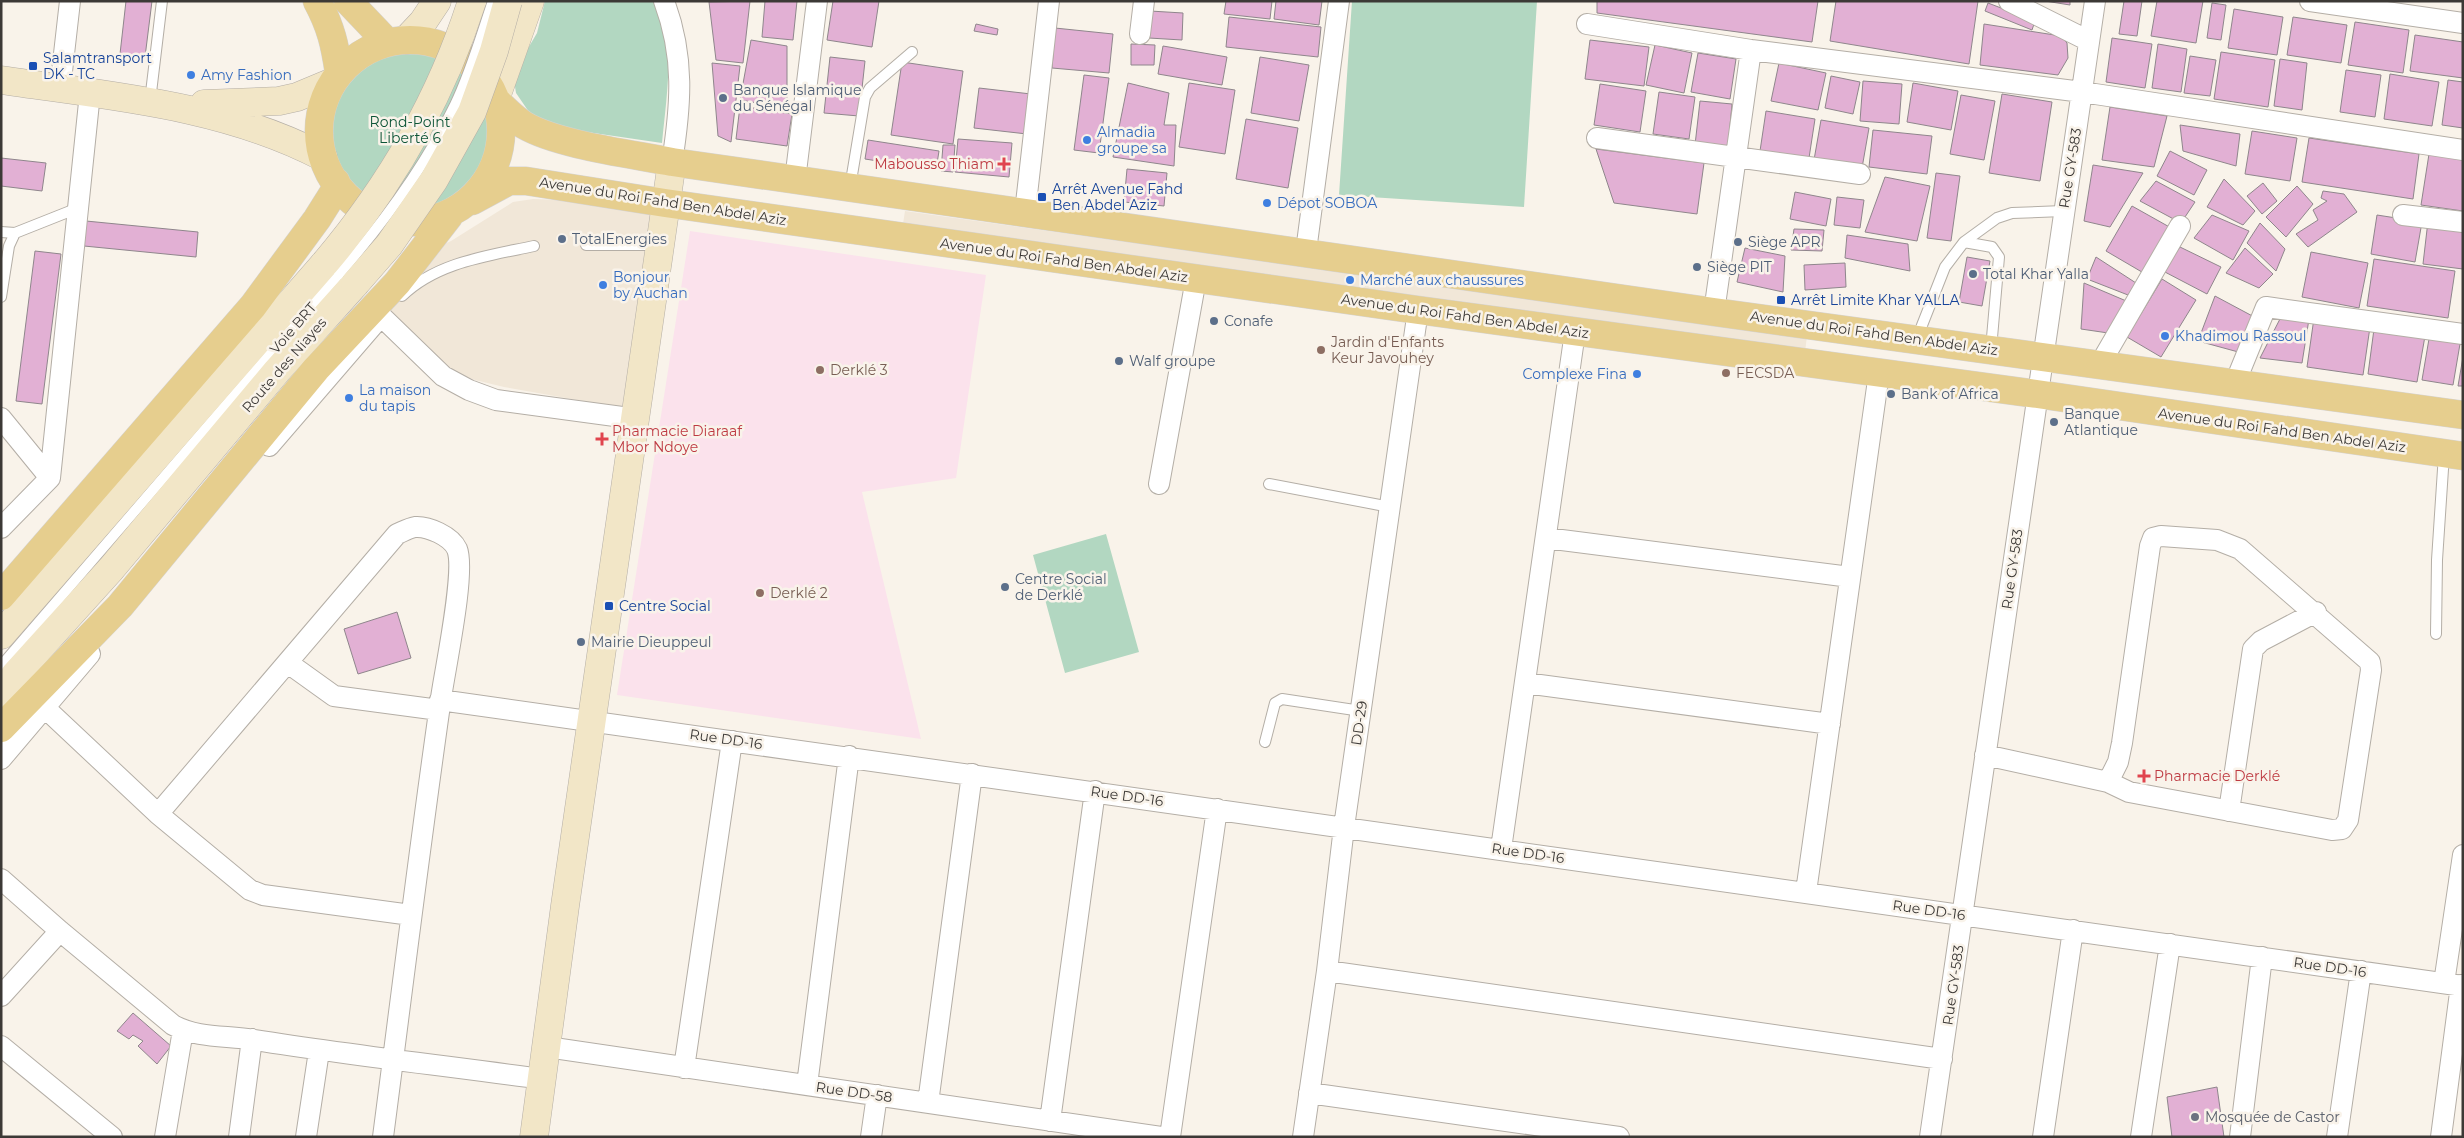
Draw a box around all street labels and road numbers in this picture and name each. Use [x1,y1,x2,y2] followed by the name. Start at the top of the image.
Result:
[2055,126,2085,209] street label: Rue GY-583
[538,173,788,229] street label: Avenue du Roi Fahd Ben Abdel Aziz
[939,234,1189,286] street label: Avenue du Roi Fahd Ben Abdel Aziz
[1340,290,1590,342] street label: Avenue du Roi Fahd Ben Abdel Aziz
[266,299,320,357] street label: Voie BRT
[1749,307,1999,359] street label: Avenue du Roi Fahd Ben Abdel Aziz
[238,314,330,416] street label: Route des Niayes
[2157,404,2407,456] street label: Avenue du Roi Fahd Ben Abdel Aziz
[1997,528,2027,610] street label: Rue GY-583
[1347,700,1371,746] street label: DD-29
[688,725,764,753] street label: Rue DD-16
[1089,782,1165,810] street label: Rue DD-16
[1490,839,1566,867] street label: Rue DD-16
[1891,896,1967,924] street label: Rue DD-16
[1938,944,1968,1026] street label: Rue GY-583
[2292,953,2368,981] street label: Rue DD-16
[815,1078,893,1106] street label: Rue DD-58

